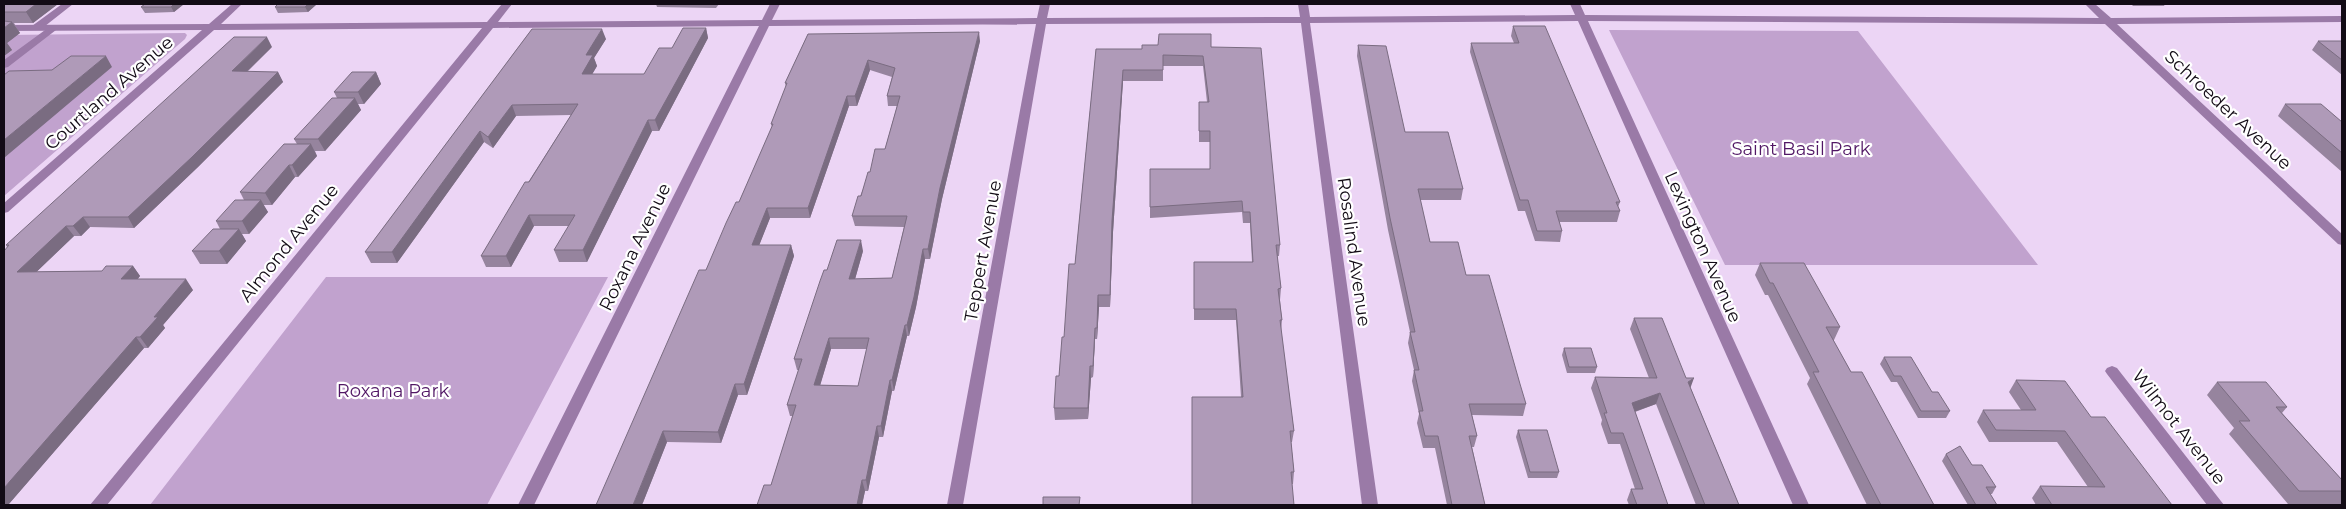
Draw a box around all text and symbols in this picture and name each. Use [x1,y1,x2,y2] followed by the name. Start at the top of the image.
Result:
[40,31,178,155] street label: Courtland Avenue
[2160,46,2296,175] street label: Schroeder Avenue
[1731,138,1871,160] park label: Saint Basil Park
[1660,168,1746,326] street label: Lexington Avenue
[1333,176,1375,328] street label: Rosalind Avenue
[595,179,676,315] street label: Roxana Avenue
[960,179,1006,323] street label: Teppert Avenue
[235,180,343,306] street label: Almond Avenue
[2127,365,2231,489] street label: Wilmot Avenue
[337,380,450,402] park label: Roxana Park

